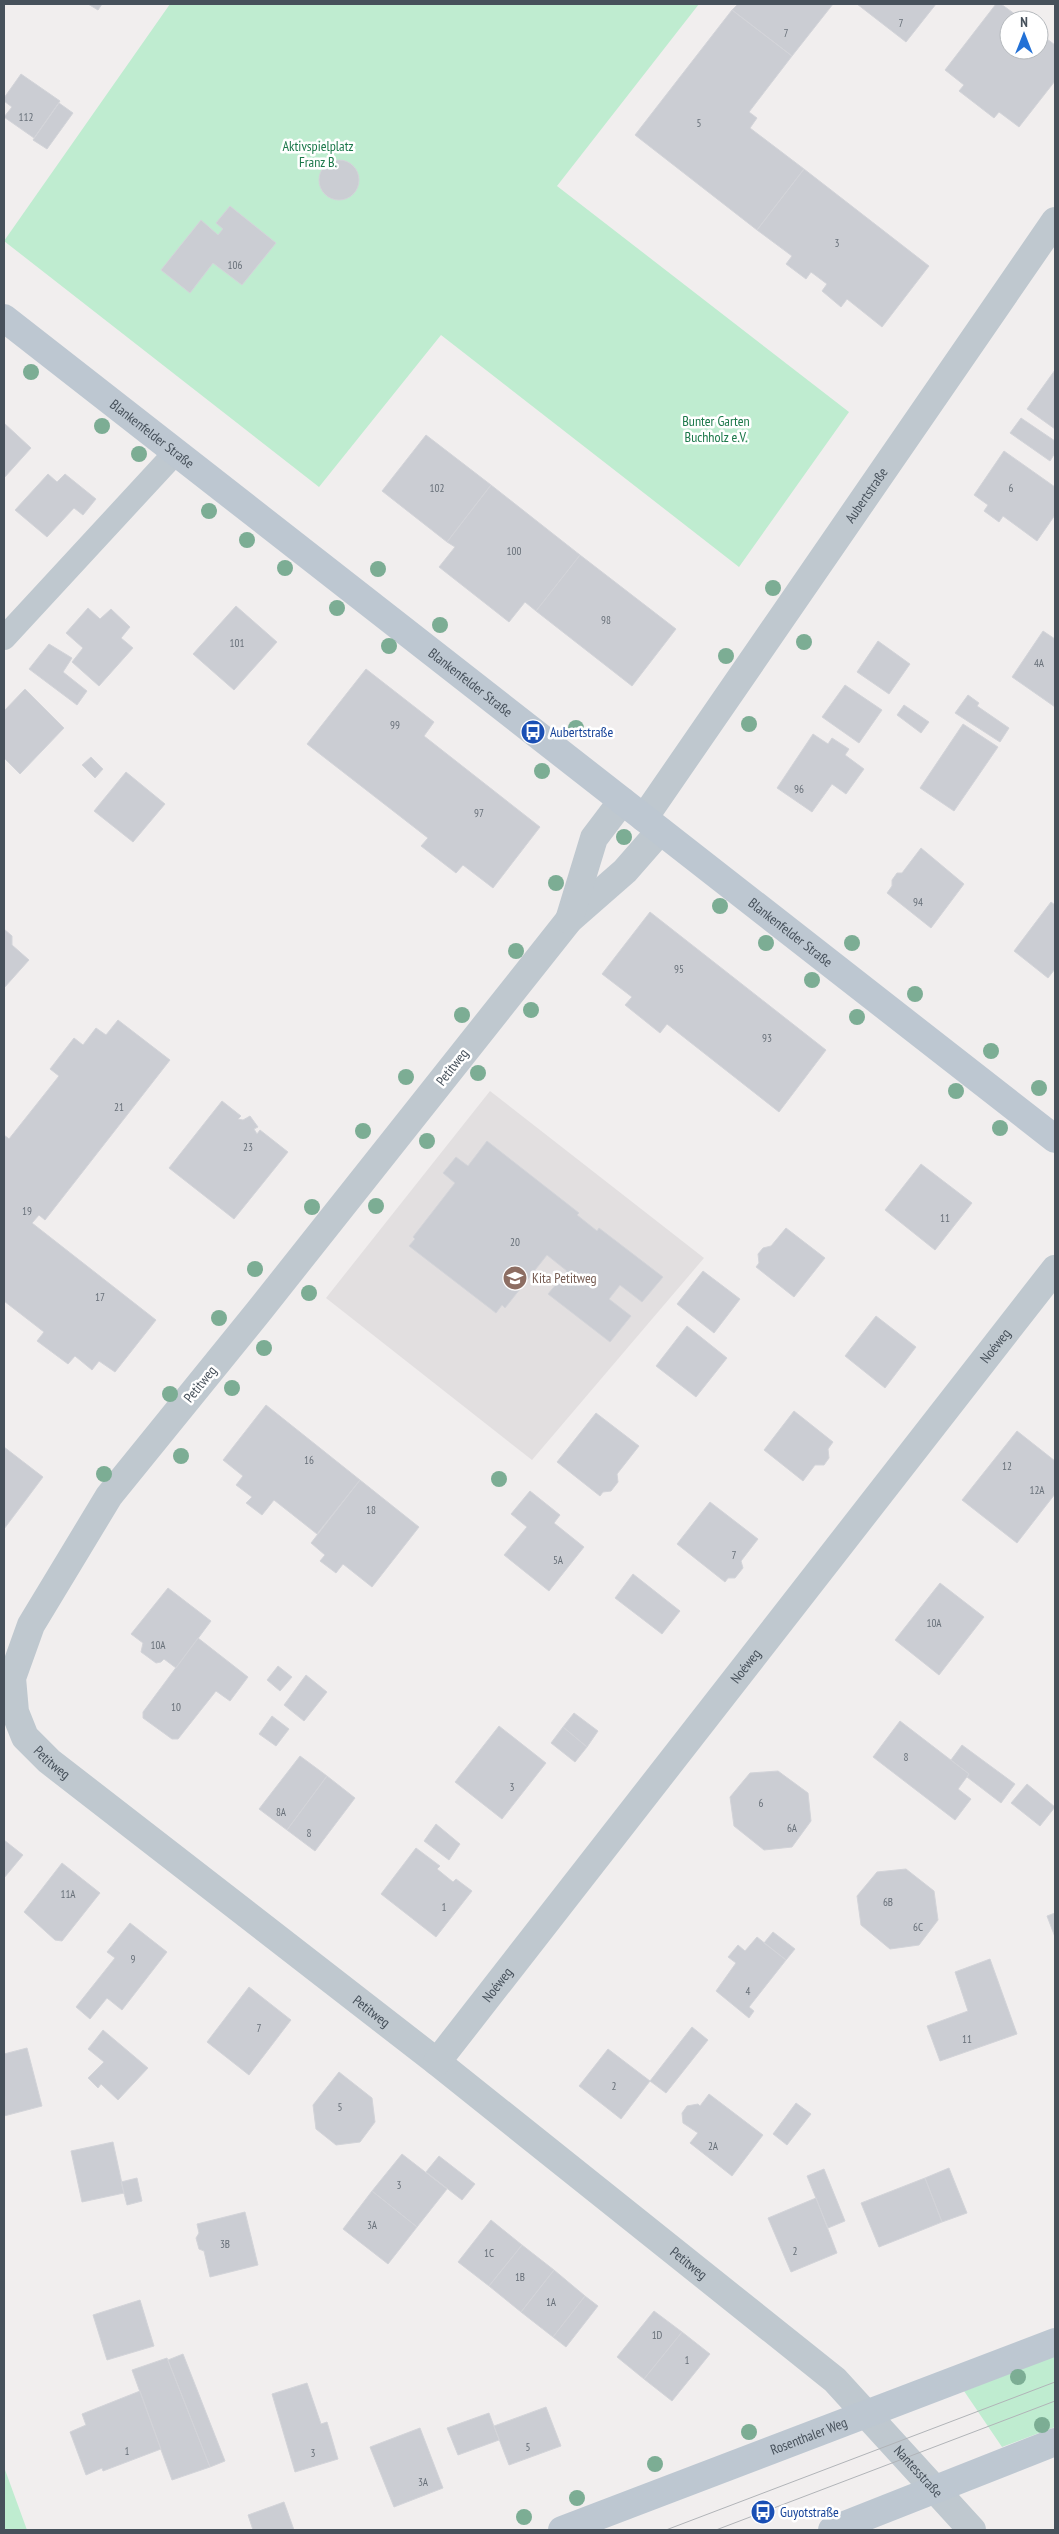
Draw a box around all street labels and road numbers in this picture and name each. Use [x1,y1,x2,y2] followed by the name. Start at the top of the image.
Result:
[106,395,198,472] street label: Blankenfelder Straße
[841,464,892,526] street label: Aubertstraße
[425,644,516,721] street label: Blankenfelder Straße
[745,894,836,971] street label: Blankenfelder Straße
[432,1045,472,1089] street label: Petitweg
[976,1325,1014,1367] street label: Noéweg
[180,1362,220,1406] street label: Petitweg
[726,1645,765,1687] street label: Noéweg
[30,1742,74,1783] street label: Petitweg
[478,1964,516,2006] street label: Noéweg
[349,1991,394,2031] street label: Petitweg
[667,2243,711,2283] street label: Petitweg
[768,2413,850,2459] street label: Rosenthaler Weg
[890,2442,947,2501] street label: Nantesstraße

